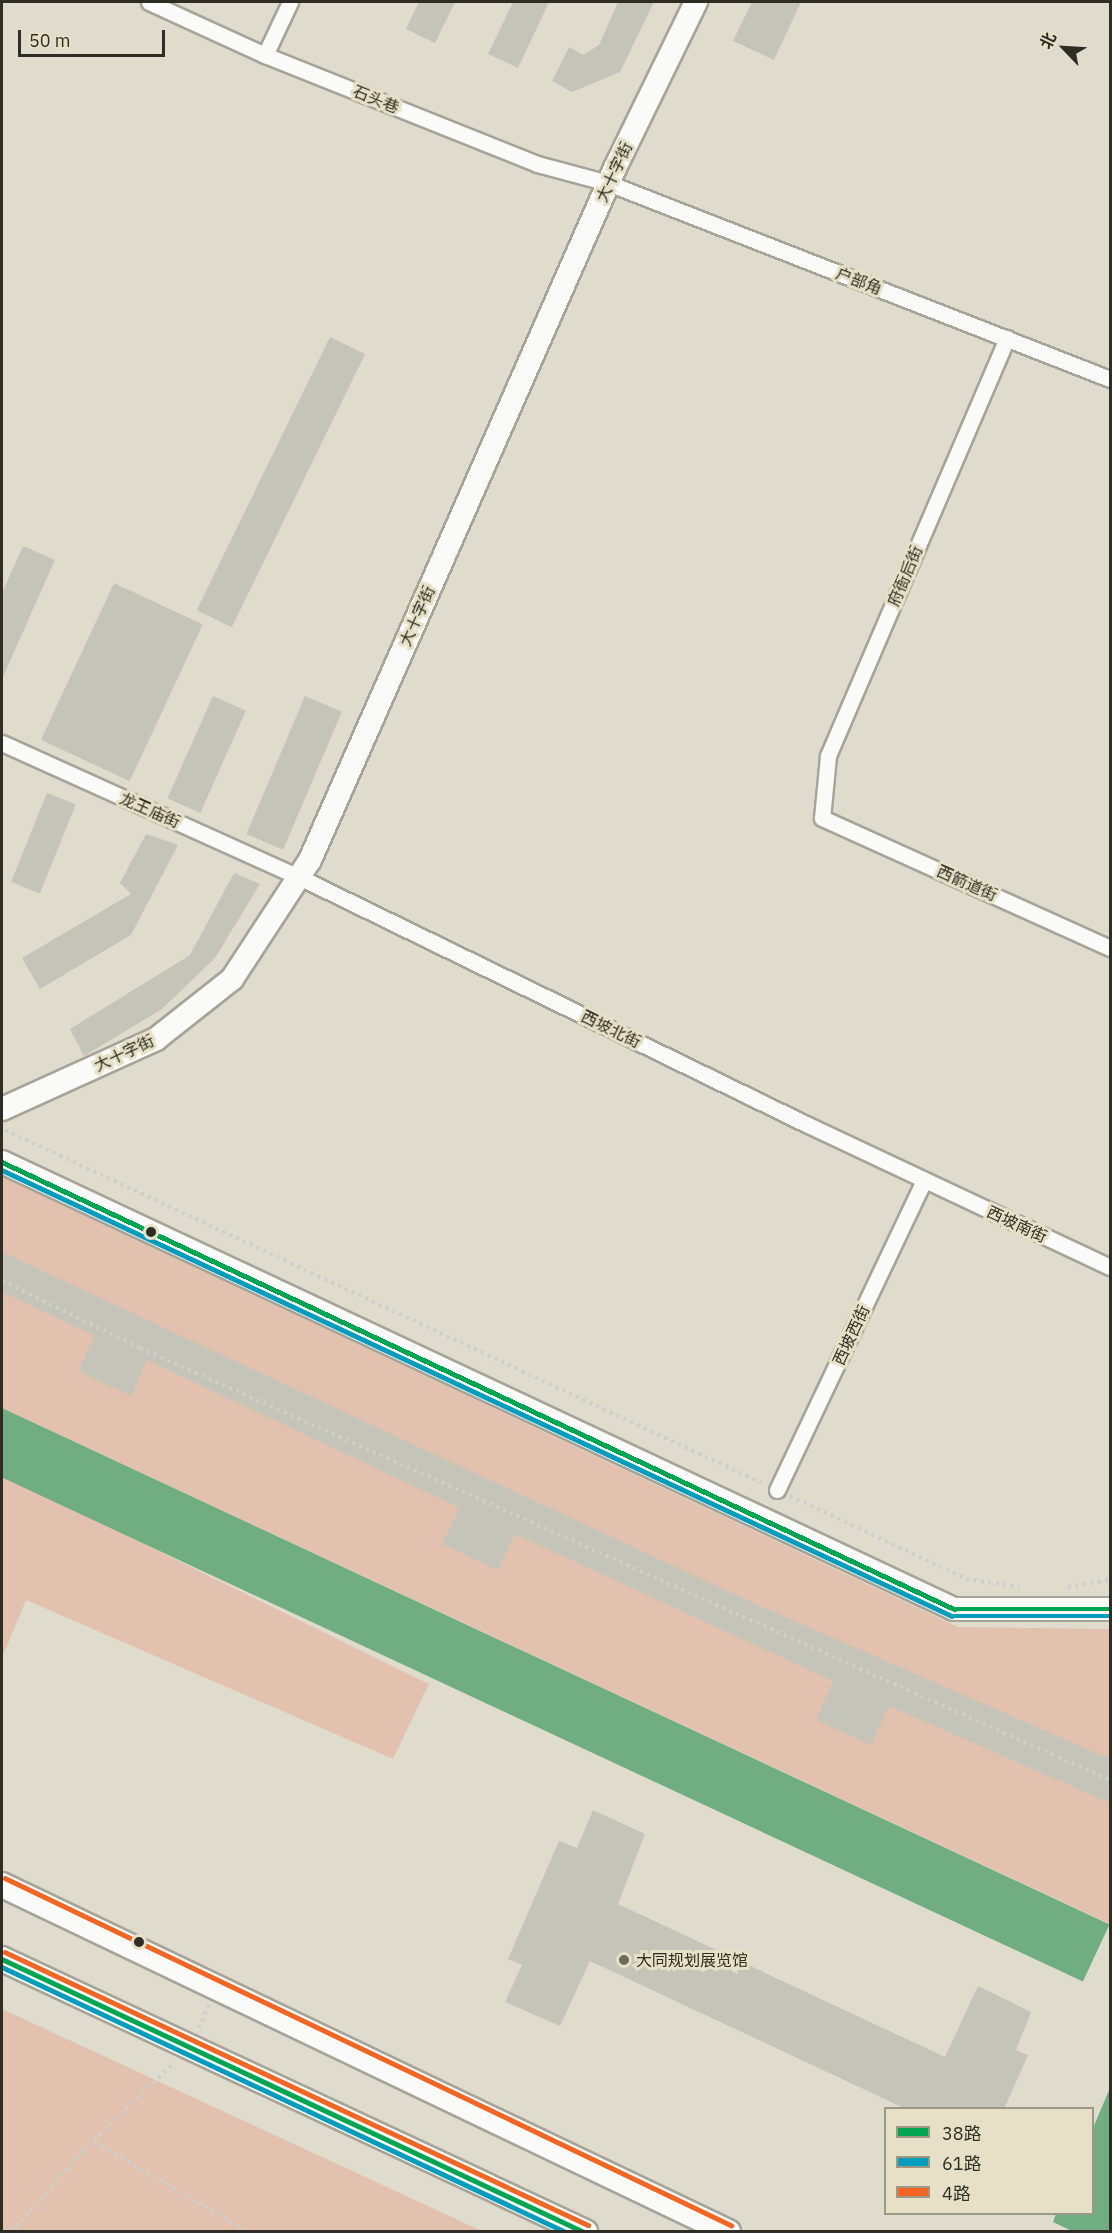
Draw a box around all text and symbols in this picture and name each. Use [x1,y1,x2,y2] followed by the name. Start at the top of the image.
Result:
[21,18,168,56] scale bar
[1034,18,1094,78] north arrow
[29,29,71,52] text: 50 m
[1035,29,1060,52] text: 北
[350,81,402,117] street label: 石头巷
[592,139,636,205] street label: 大十字街
[833,263,885,299] street label: 户部角
[884,543,926,609] street label: 府衙后街
[395,583,439,649] street label: 大十字街
[117,788,183,832] street label: 龙王庙街
[934,861,1000,905] street label: 西箭道街
[578,1006,644,1052] street label: 西坡北街
[91,1031,157,1075] street label: 大十字街
[984,1202,1050,1246] street label: 西坡南街
[145,1226,157,1238] unlabelled marker
[829,1302,873,1368] street label: 西坡西街
[133,1936,145,1948] unlabelled marker
[636,1950,748,1970] place label: 大同规划展览馆
[617,1953,631,1967] marker: 大同规划展览馆
[884,2107,1094,2215] legend
[942,2122,982,2145] text: 38路
[942,2152,982,2175] text: 61路
[942,2182,971,2205] text: 4路

